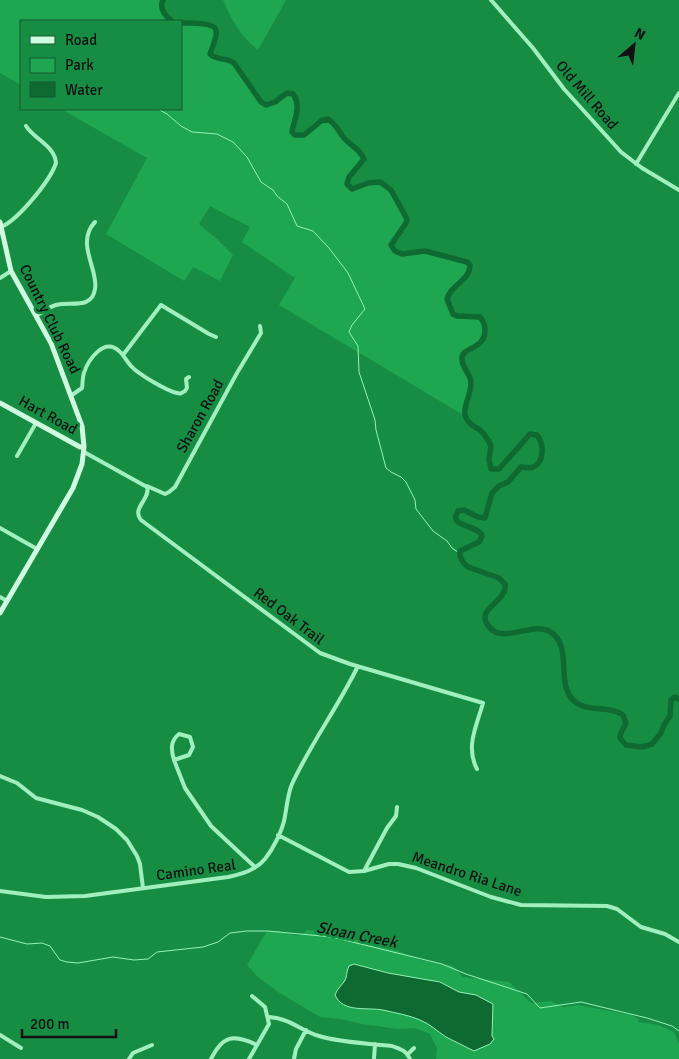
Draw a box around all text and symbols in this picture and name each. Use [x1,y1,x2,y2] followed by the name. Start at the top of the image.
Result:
[20,20,182,110] legend
[609,20,659,70] north arrow
[632,24,648,44] text: N
[65,31,97,49] text: Road
[65,56,94,74] text: Park
[552,57,622,133] street label: Old Mill Road
[65,81,103,99] text: Water
[16,261,84,377] street label: Country Club Road
[173,376,227,456] street label: Sharon Road
[16,392,80,438] street label: Hart Road
[250,584,328,648] street label: Red Oak Trail
[410,848,524,900] street label: Meandro Ria Lane
[155,856,237,884] street label: Camino Real
[315,917,401,953] water label: Sloan Creek
[22,1006,116,1038] scale bar
[30,1015,70,1033] text: 200 m

